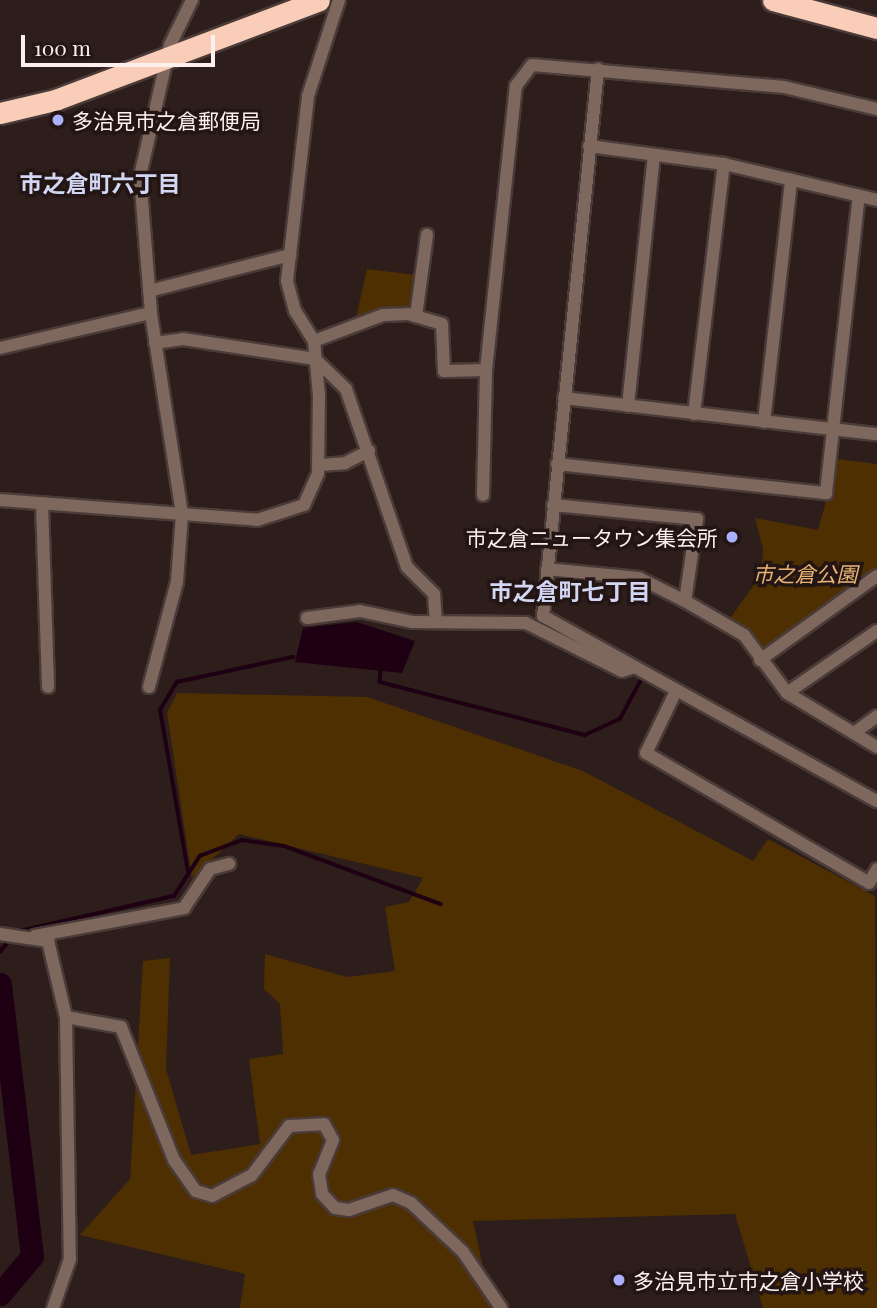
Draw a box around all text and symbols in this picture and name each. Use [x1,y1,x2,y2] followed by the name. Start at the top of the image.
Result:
[24,21,219,65] scale bar
[34,33,91,61] text: 100 m
[72,107,261,133] place label: 多治見市之倉郵便局
[50,112,66,128] marker: 多治見市之倉郵便局
[20,169,180,197] district label: 市之倉町六丁目
[466,524,718,550] place label: 市之倉ニュータウン集会所
[724,529,740,545] marker: 市之倉ニュータウン集会所
[753,560,857,586] park label: 市之倉公園
[490,577,650,605] district label: 市之倉町七丁目
[633,1267,864,1293] place label: 多治見市立市之倉小学校
[611,1272,627,1288] marker: 多治見市立市之倉小学校

